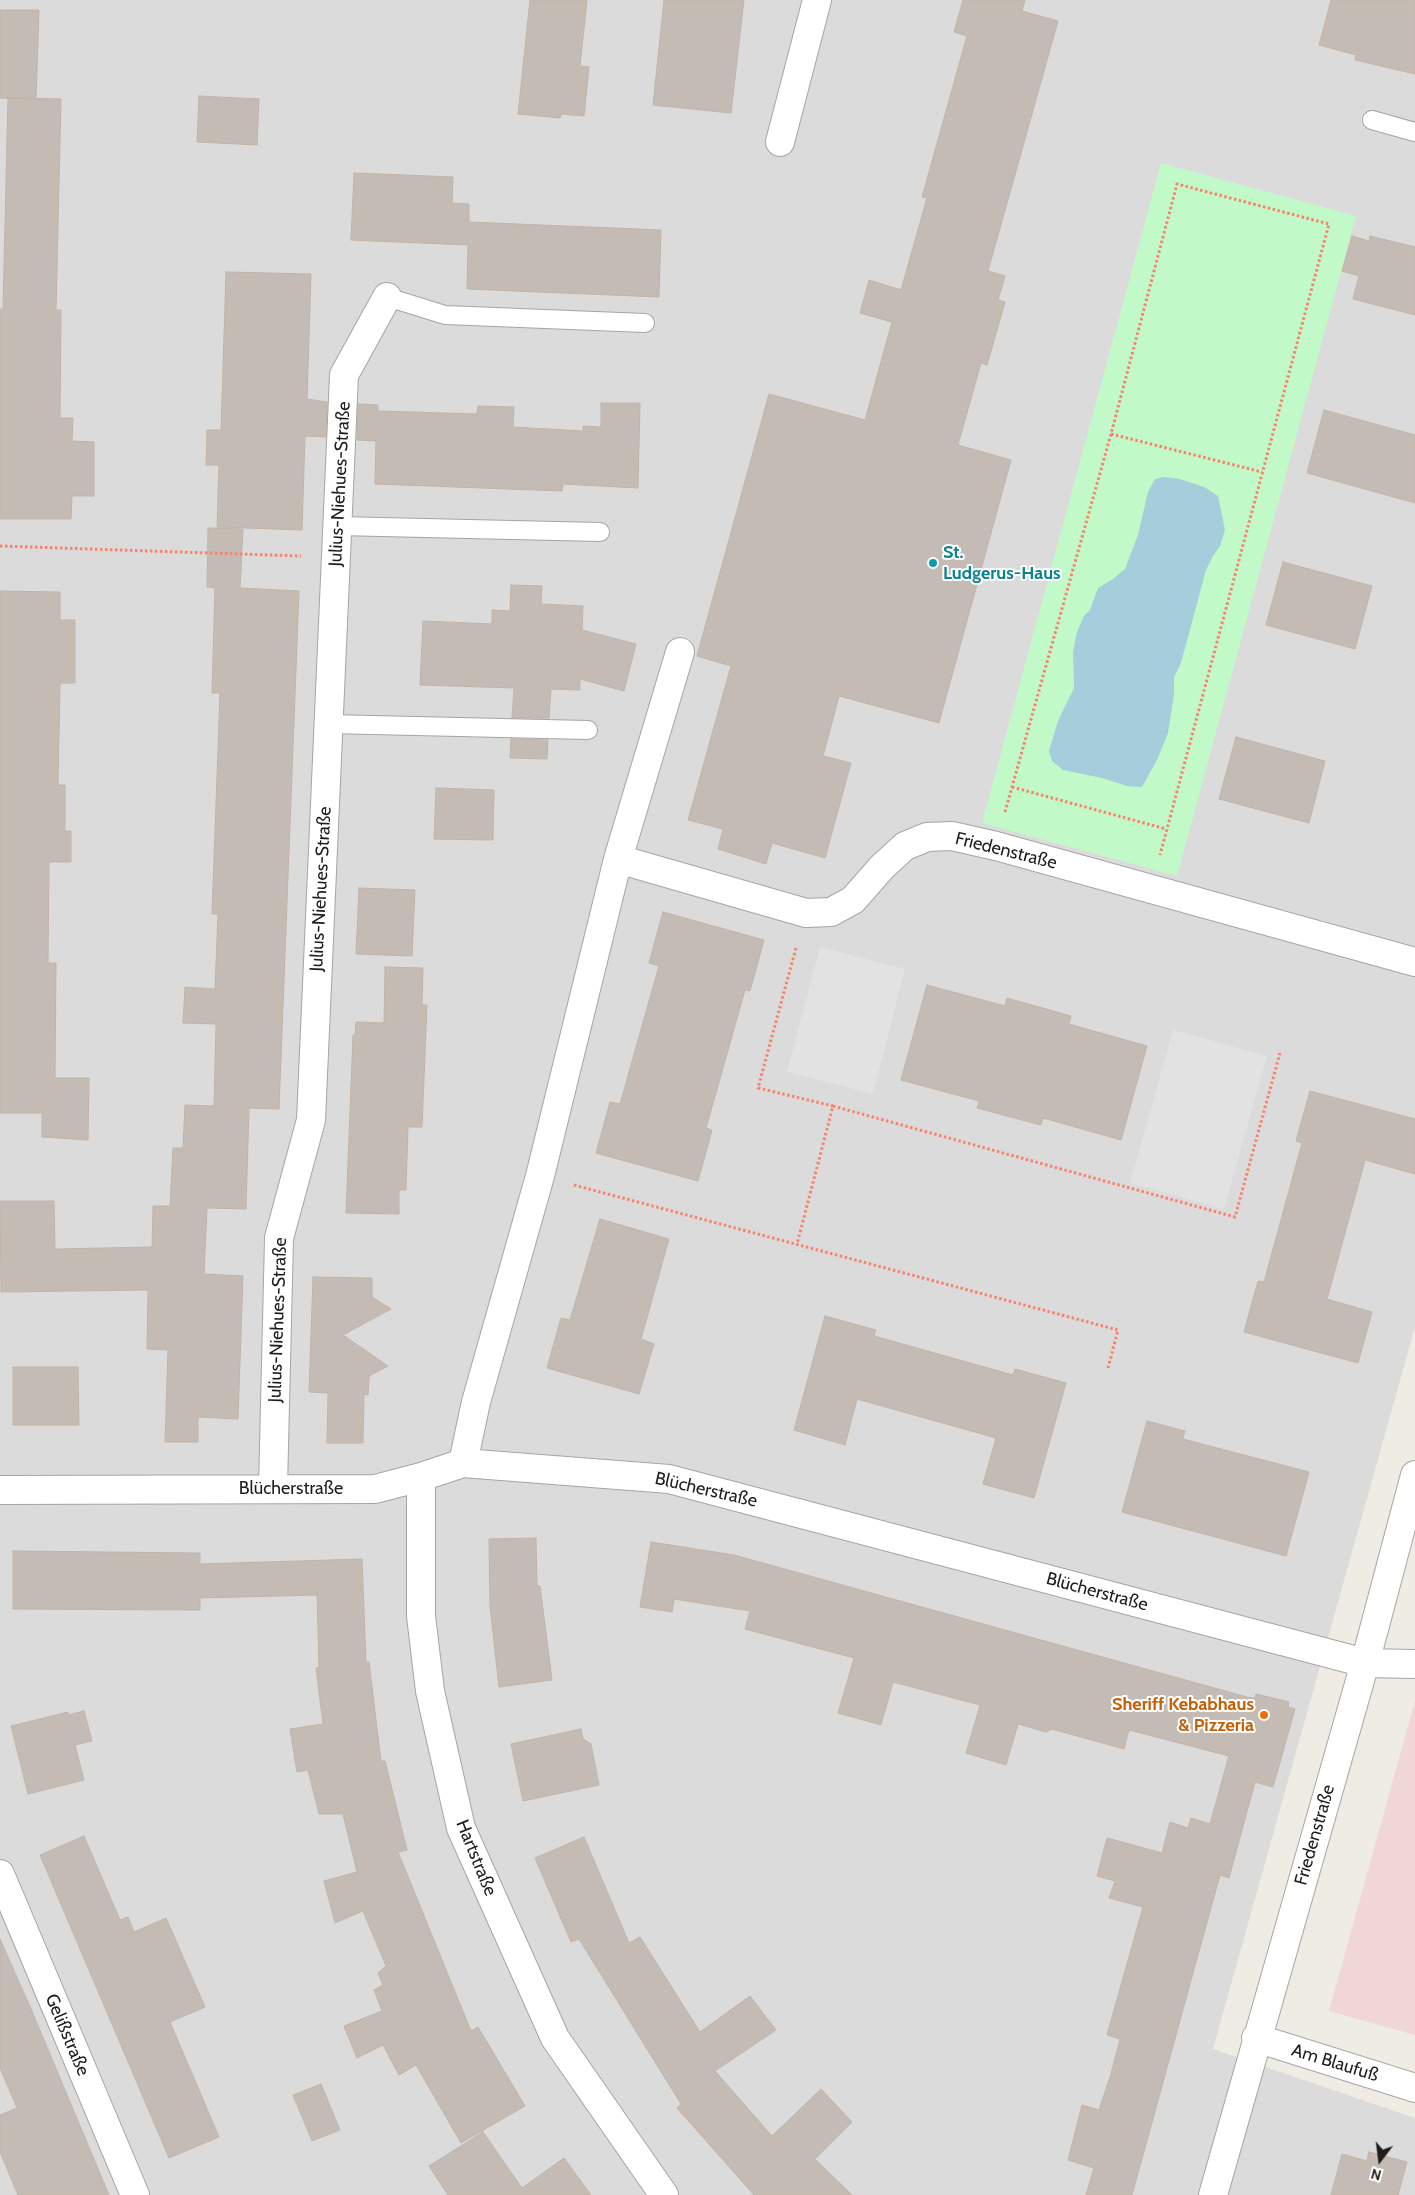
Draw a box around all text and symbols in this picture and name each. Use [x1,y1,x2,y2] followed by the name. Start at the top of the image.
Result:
[325,401,355,567] street label: Julius-Niehues-Straße
[943,542,1061,584] place label: St. Ludgerus-Haus
[927,557,939,569] marker: St. Ludgerus-Haus
[306,806,336,972] street label: Julius-Niehues-Straße
[953,828,1059,874] street label: Friedenstraße
[264,1237,292,1403] street label: Julius-Niehues-Straße
[653,1468,759,1512] street label: Blücherstraße
[239,1478,343,1500] street label: Blücherstraße
[1044,1568,1150,1616] street label: Blücherstraße
[1112,1694,1254,1736] place label: Sheriff Kebabhaus & Pizzeria
[1258,1709,1270,1721] marker: Sheriff Kebabhaus & Pizzeria
[1290,1782,1340,1888] street label: Friedenstraße
[451,1817,501,1899] street label: Hartstraße
[40,1991,94,2079] street label: Gelißstraße
[1289,2040,1381,2086] street label: Am Blaufuß
[1355,2135,1405,2185] north arrow
[1369,2165,1383,2184] text: N

